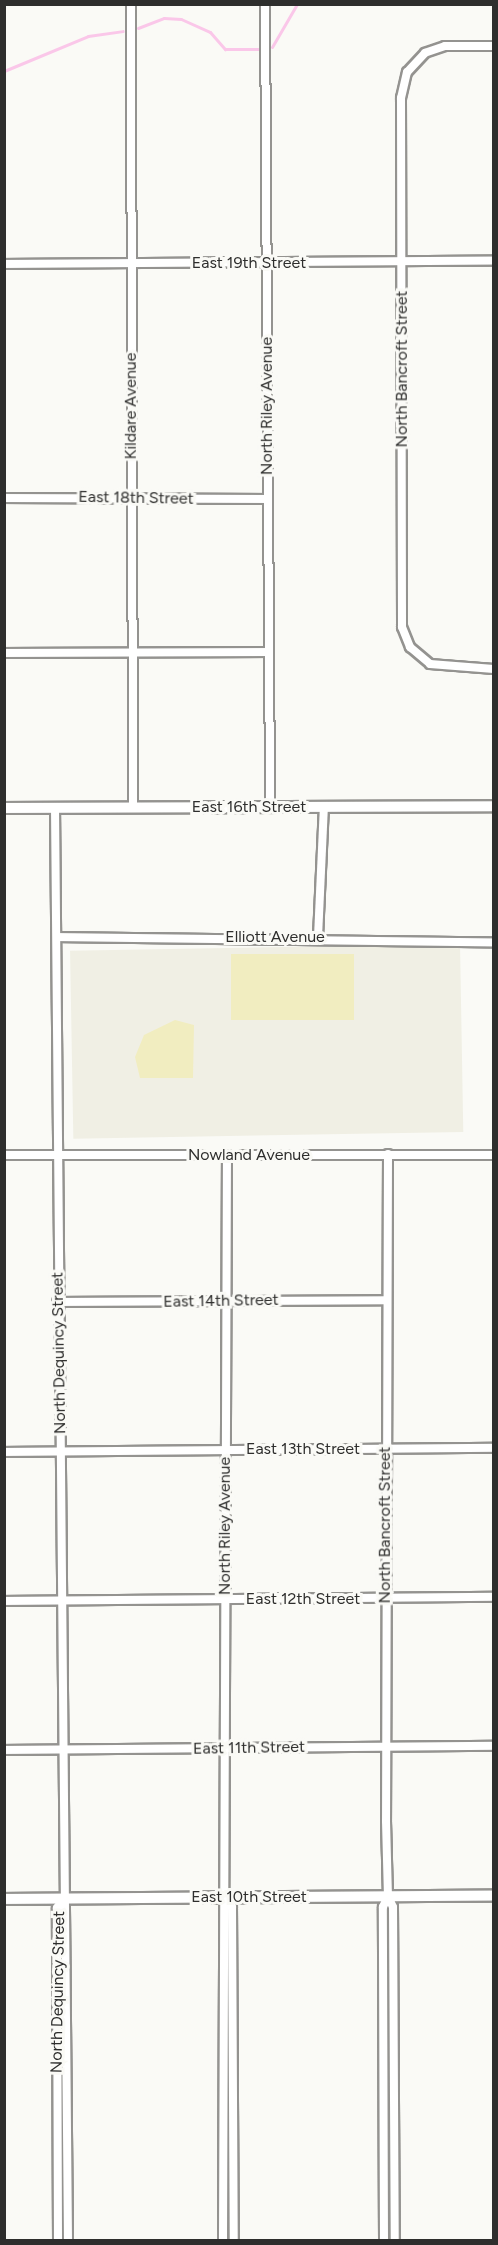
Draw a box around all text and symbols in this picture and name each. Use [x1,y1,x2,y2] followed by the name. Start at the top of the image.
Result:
[192,253,306,273] street label: East 19th Street
[392,291,412,447] street label: North Bancroft Street
[257,337,277,475] street label: North Riley Avenue
[121,353,141,459] street label: Kildare Avenue
[78,487,194,509] street label: East 18th Street
[192,797,306,817] street label: East 16th Street
[225,927,325,947] street label: Elliott Avenue
[188,1145,310,1165] street label: Nowland Avenue
[48,1272,70,1434] street label: North Dequincy Street
[163,1290,279,1312] street label: East 14th Street
[246,1439,360,1459] street label: East 13th Street
[375,1447,395,1603] street label: North Bancroft Street
[215,1457,235,1595] street label: North Riley Avenue
[246,1589,360,1609] street label: East 12th Street
[193,1737,305,1759] street label: East 11th Street
[191,1887,307,1907] street label: East 10th Street
[47,1911,69,2073] street label: North Dequincy Street

